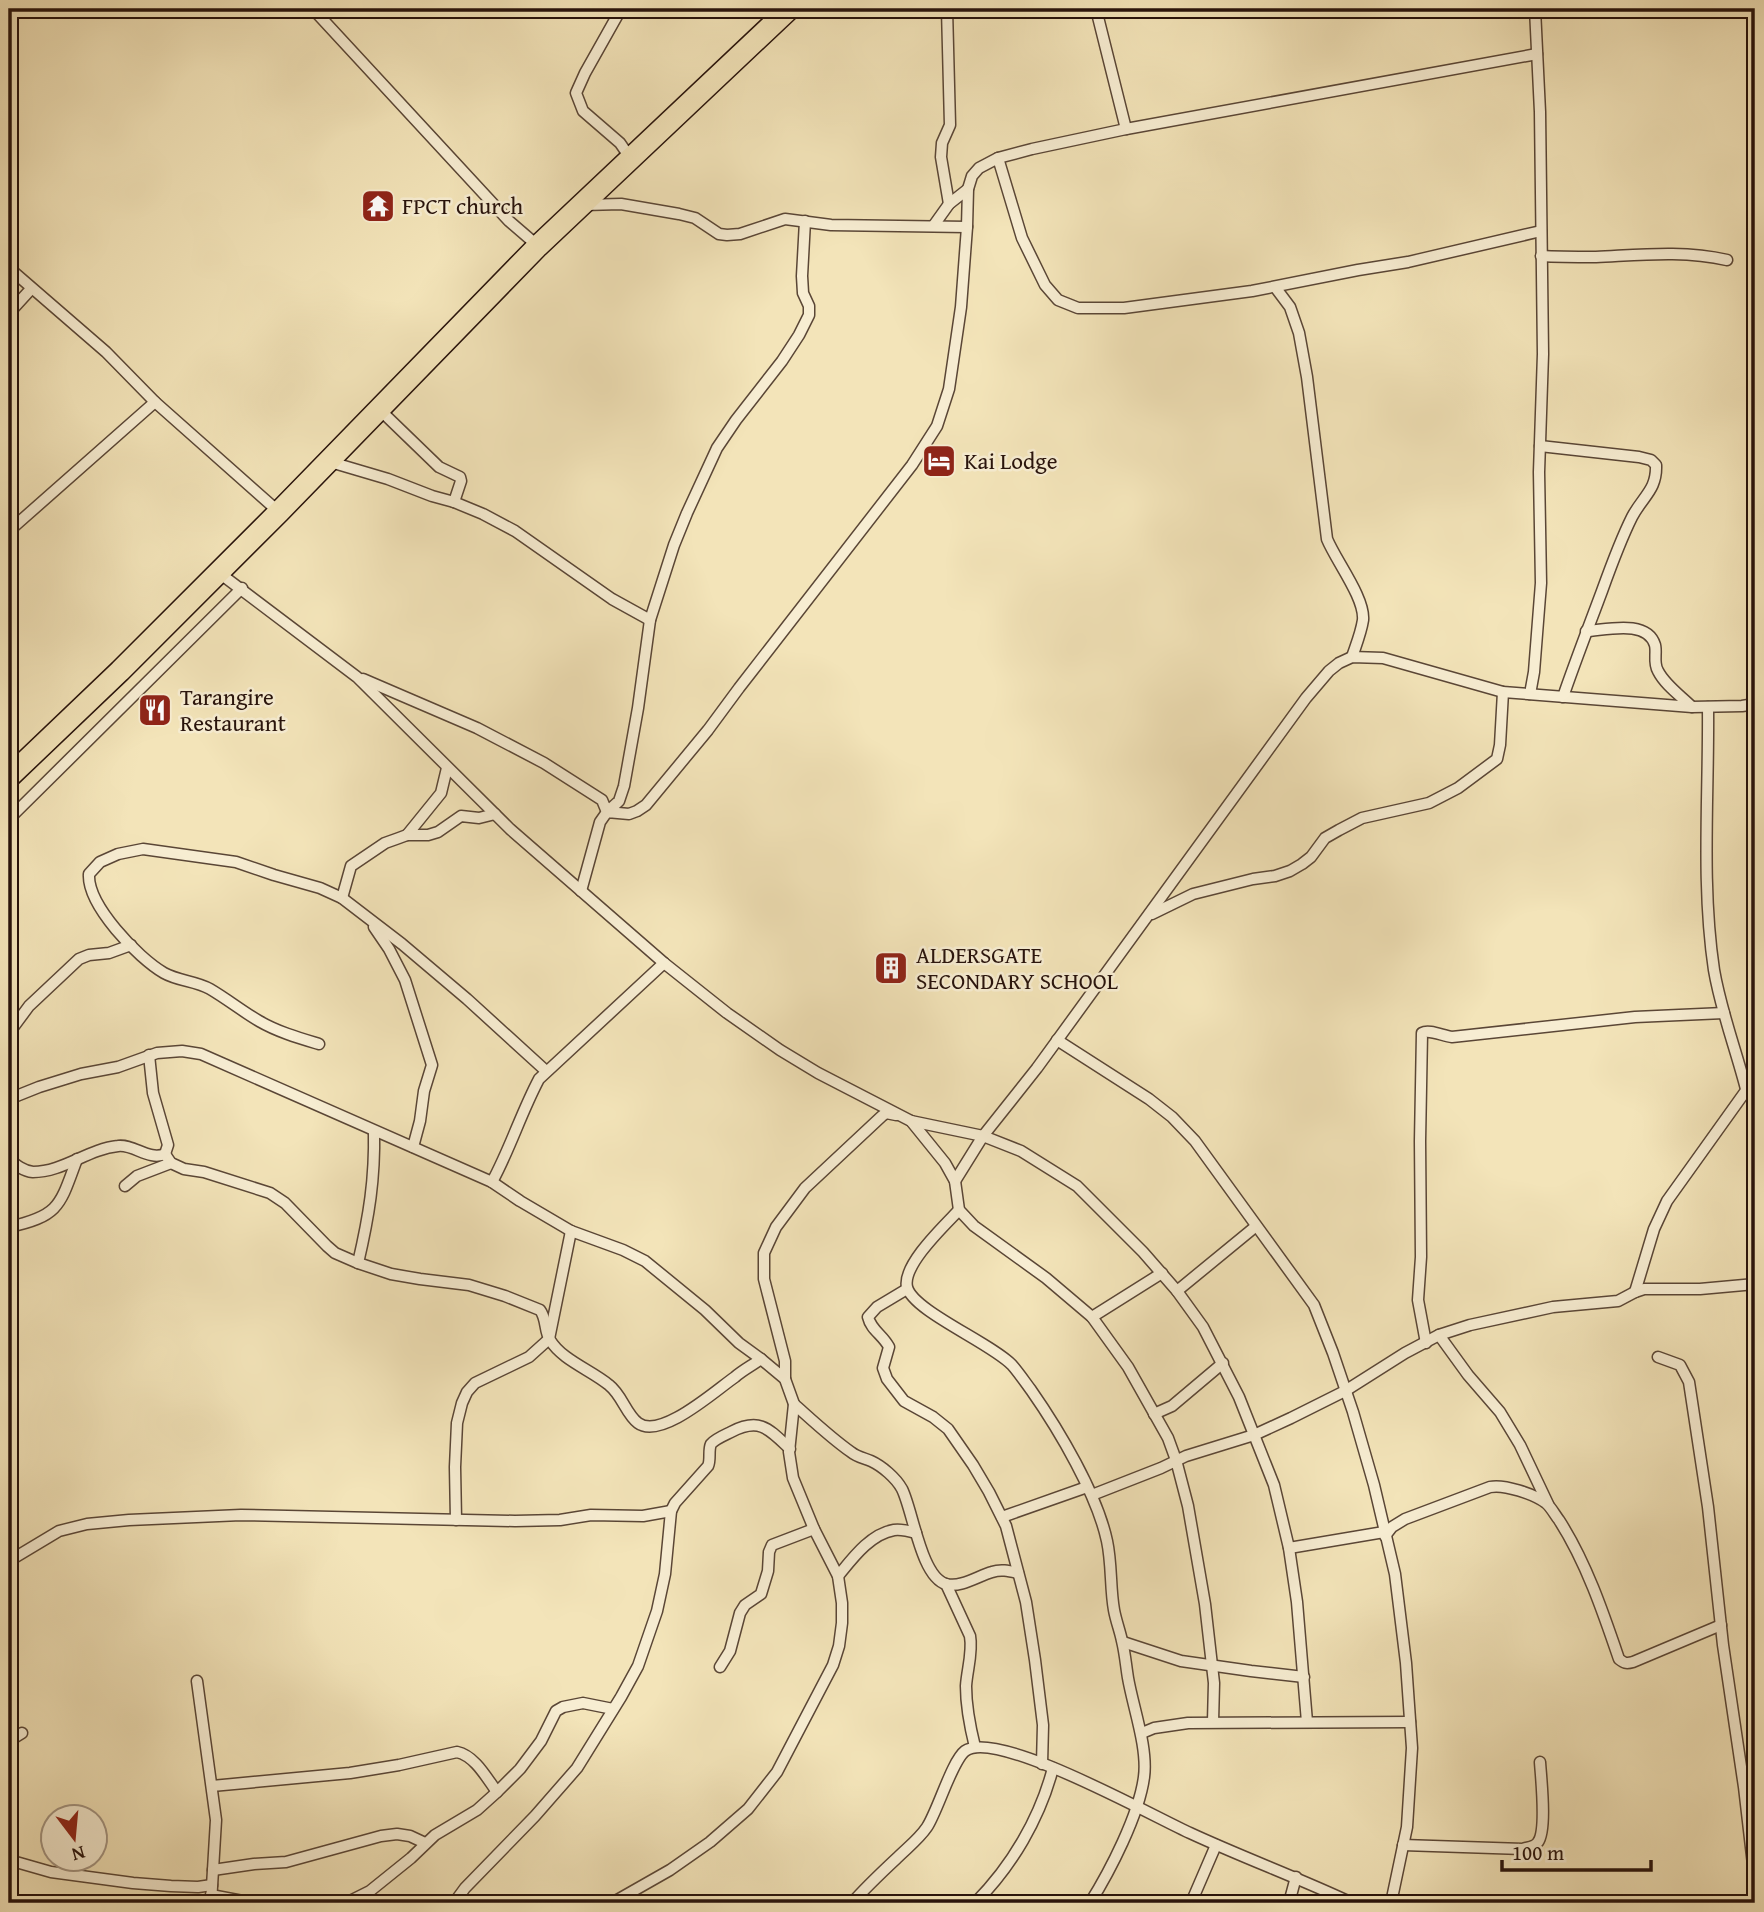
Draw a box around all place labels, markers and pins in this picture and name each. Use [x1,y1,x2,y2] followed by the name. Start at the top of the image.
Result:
[359,187,397,225] temple icon: FPCT church
[402,189,523,222] place label: FPCT church
[920,442,958,480] hotel icon: Kai Lodge
[964,444,1057,477] place label: Kai Lodge
[180,680,286,739] place label: Tarangire Restaurant
[136,691,174,729] restaurant icon: Tarangire Restaurant
[916,938,1118,997] place label: ALDERSGATE SECONDARY SCHOOL
[872,949,910,987] building icon: ALDERSGATE SECONDARY SCHOOL

